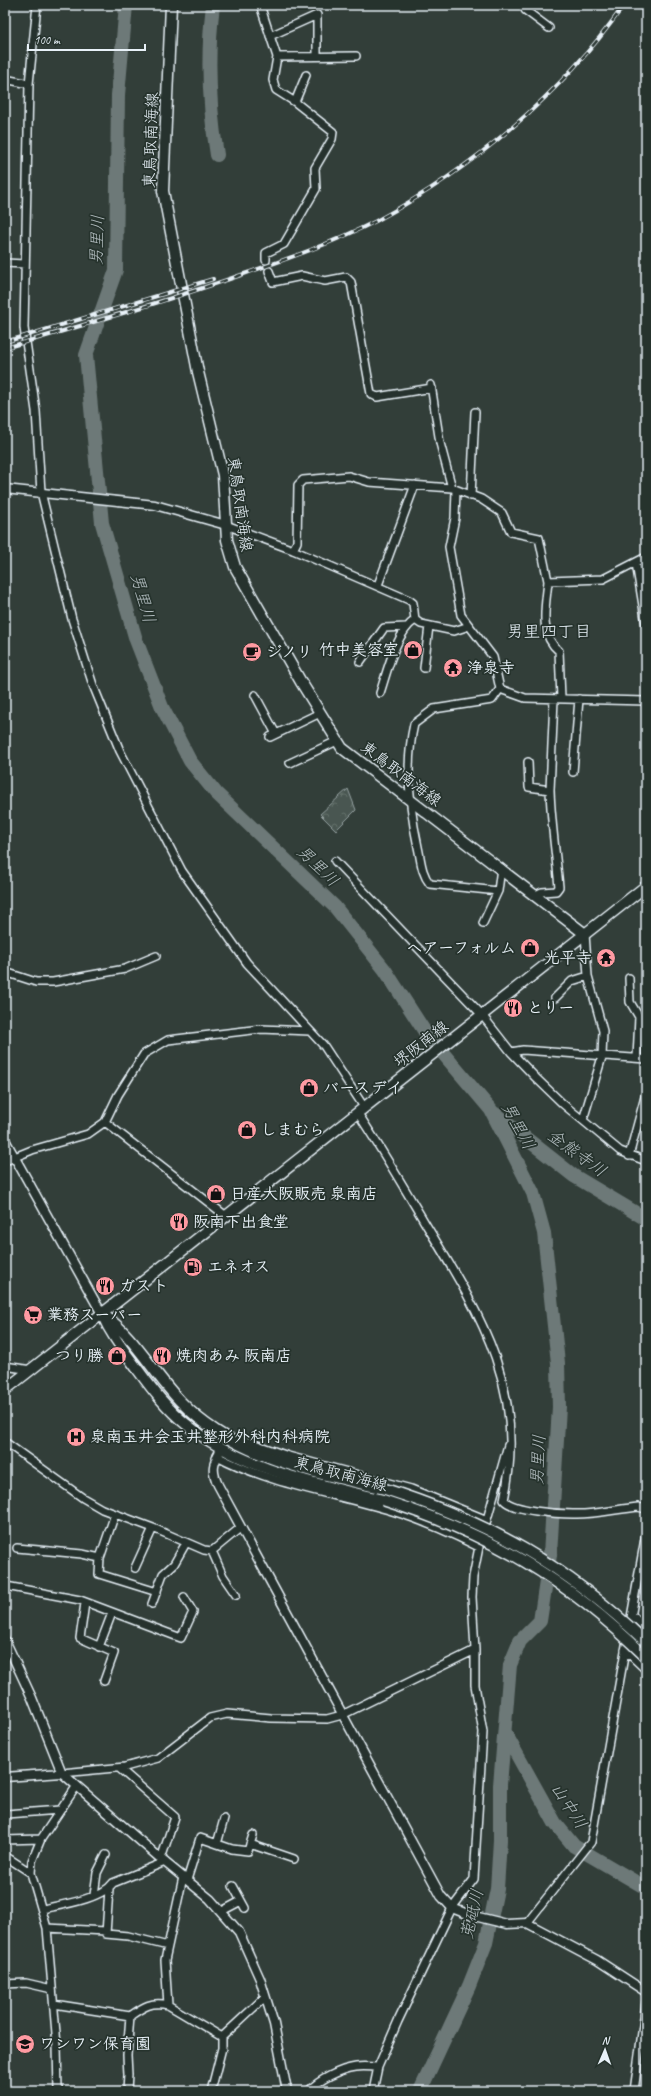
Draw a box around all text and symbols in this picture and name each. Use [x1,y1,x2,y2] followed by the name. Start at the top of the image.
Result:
[28,26,145,52] scale bar
[34,32,61,48] text: 100 m
[139,92,163,188] street label: 東鳥取南海線
[86,214,108,266] water label: 男里川
[223,455,257,553] street label: 東鳥取南海線
[126,571,160,625] water label: 男里川
[507,621,592,642] district label: 男里四丁目
[402,639,424,661] shop icon: 竹中美容室
[319,640,399,660] place label: 竹中美容室
[241,641,263,663] cafe icon: ジノリ
[266,642,313,662] place label: ジノリ
[442,657,464,679] temple icon: 浄泉寺
[467,658,515,678] place label: 浄泉寺
[357,737,445,811] street label: 東鳥取南海線
[292,841,344,891] water label: 男里川
[519,937,541,959] shop icon: ヘアーフォルム
[407,938,516,958] place label: ヘアーフォルム
[595,947,617,969] temple icon: 光平寺
[544,948,592,968] place label: 光平寺
[502,997,524,1019] restaurant icon: とりー
[527,998,574,1018] place label: とりー
[390,1016,452,1072] street label: 堺阪南線
[298,1077,320,1099] shop icon: バースデイ
[323,1078,403,1098] place label: バースデイ
[497,1099,539,1153] water label: 男里川
[236,1119,258,1141] shop icon: しまむら
[261,1120,325,1140] place label: しまむら
[543,1125,611,1181] water label: 金熊寺川
[205,1183,227,1205] shop icon: 日産大阪販売 泉南店
[230,1184,378,1204] place label: 日産大阪販売 泉南店
[168,1211,190,1233] restaurant icon: 阪南下出食堂
[193,1212,289,1232] place label: 阪南下出食堂
[182,1256,204,1278] fuel station icon: エネオス
[207,1257,270,1277] place label: エネオス
[94,1275,116,1297] restaurant icon: ガスト
[119,1276,169,1296] place label: ガスト
[22,1304,44,1326] supermarket icon: 業務スーパー
[47,1305,142,1325] place label: 業務スーパー
[106,1345,128,1367] shop icon: つり勝
[151,1345,173,1367] restaurant icon: 焼肉あみ 阪南店
[55,1346,104,1366] place label: つり勝
[176,1346,292,1366] place label: 焼肉あみ 阪南店
[65,1426,87,1448] hospital icon: 泉南玉井会玉井整形外科内科病院
[90,1427,330,1447] place label: 泉南玉井会玉井整形外科内科病院
[526,1434,550,1486] water label: 男里川
[292,1452,390,1496] street label: 東鳥取南海線
[546,1779,592,1833] water label: 山中川
[456,1887,488,1941] water label: 莵砥川
[585,2030,625,2070] north arrow
[14,2033,36,2055] school or university icon: ワンワン保育園
[602,2033,611,2047] text: N
[39,2034,151,2054] place label: ワンワン保育園

